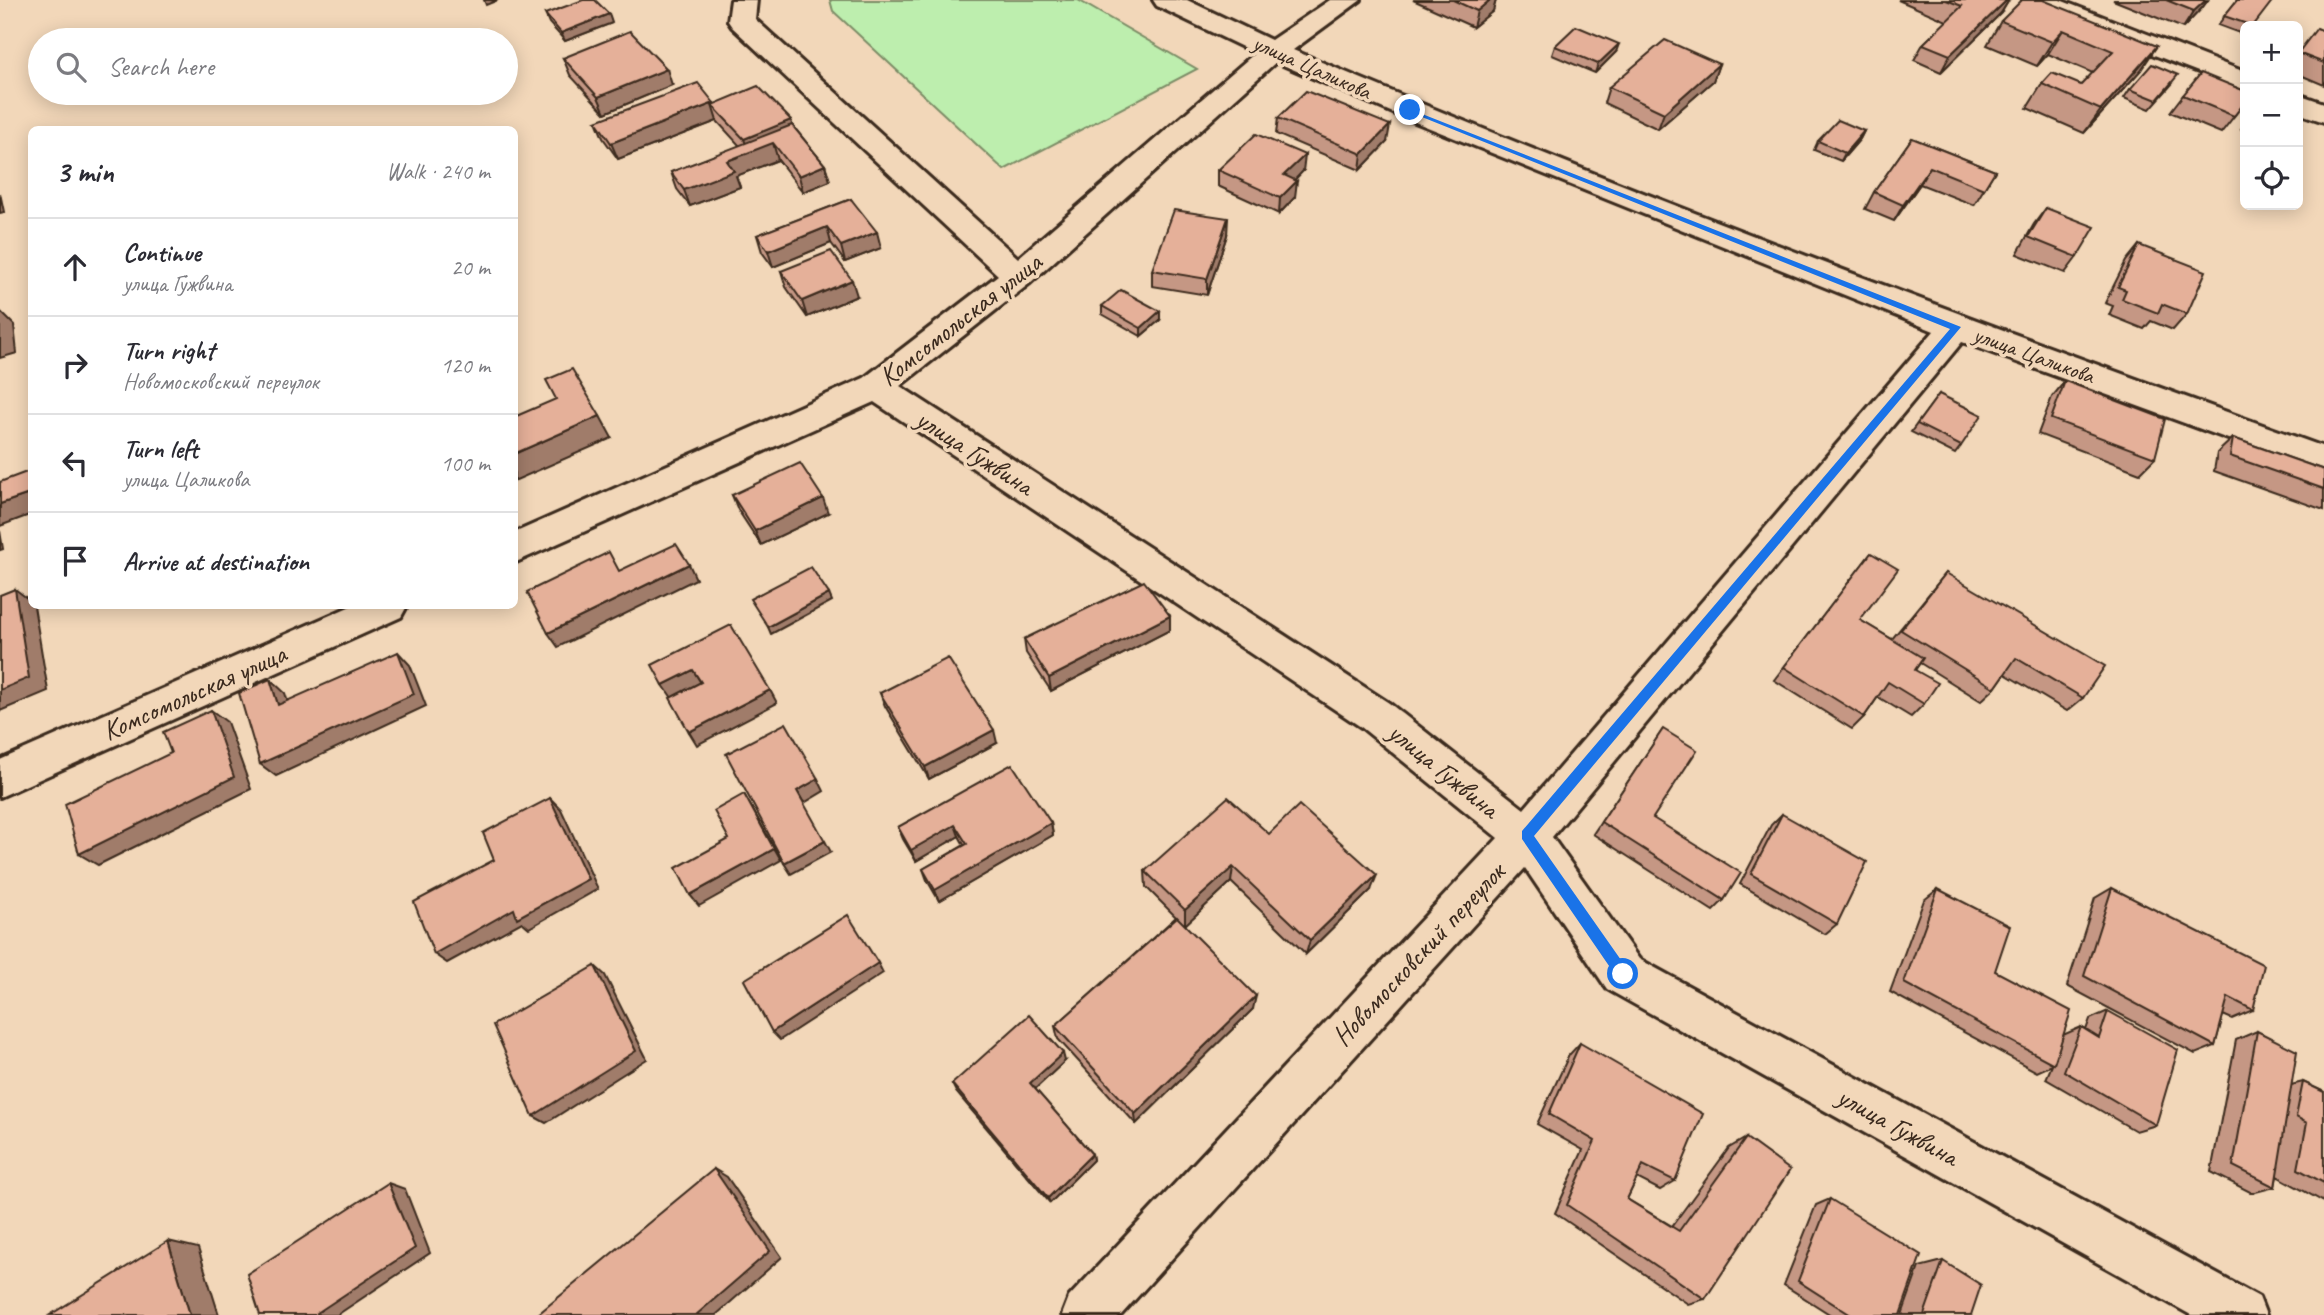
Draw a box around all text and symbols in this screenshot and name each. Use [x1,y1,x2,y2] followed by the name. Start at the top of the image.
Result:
[2240,21,2303,210] map controls
[2240,21,2303,84] button: +
[1247,27,1377,107] street label: улица Цаликова
[28,28,518,105] search box
[52,48,90,86] icon: search
[108,50,214,83] text: Search here
[2240,84,2303,147] button: −
[1394,94,1425,125] route end
[2240,147,2303,210] button: locate
[56,153,113,191] text: 3 min
[386,157,490,186] text: Walk · 240 m
[123,236,201,269] text: Continue
[871,243,1050,394] street label: Комсомольская улица
[56,248,94,286] icon: ahead
[451,253,490,282] text: 20 m
[123,269,232,298] text: улица Гужвина
[1968,319,2100,391] street label: улица Цаликова
[123,334,214,367] text: Turn right
[56,346,94,384] icon: right
[441,351,490,380] text: 120 m
[123,367,319,396] text: Новомосковский переулок
[908,400,1042,504] street label: улица Гужвина
[123,432,198,465] text: Turn left
[56,444,94,482] icon: left
[441,449,490,478] text: 100 m
[123,465,249,494] text: улица Цаликова
[56,542,94,580] icon: arrive
[123,545,309,578] text: Arrive at destination
[97,635,293,748] street label: Комсомольская улица
[1380,713,1509,827] street label: улица Гужвина
[1324,853,1514,1053] street label: Новомосковский переулок
[1607,958,1638,989] route start
[1830,1077,1967,1175] street label: улица Гужвина

